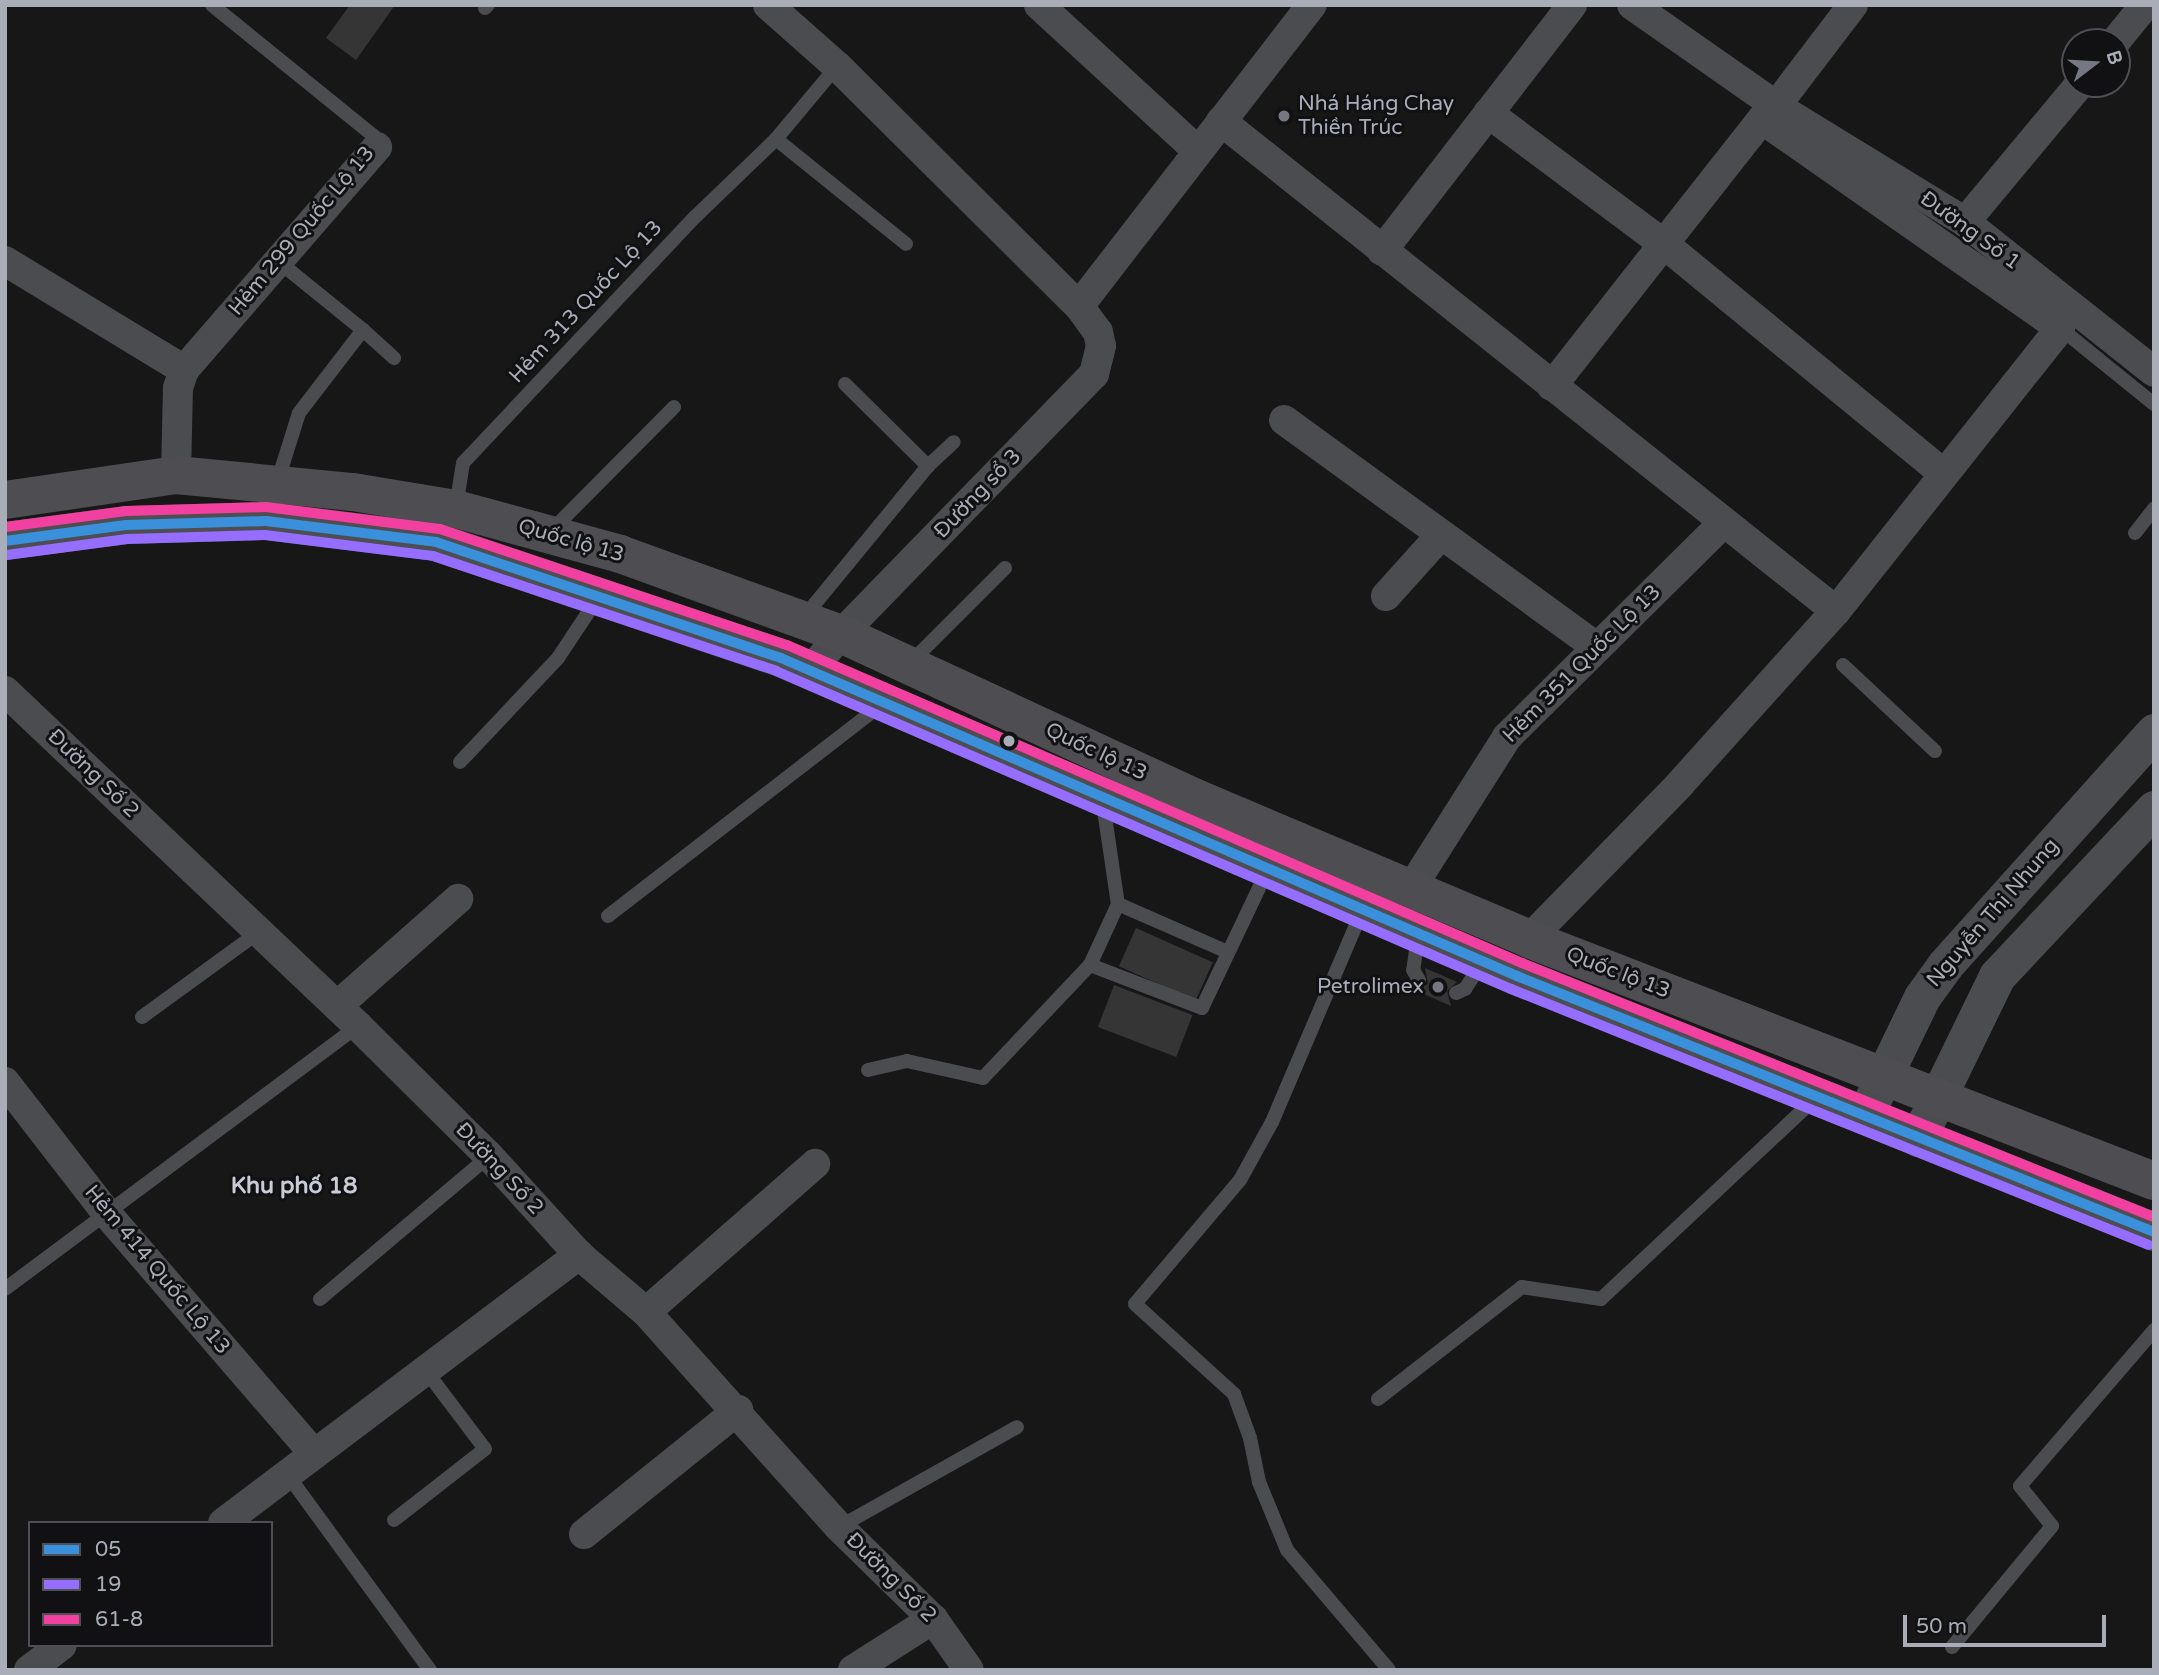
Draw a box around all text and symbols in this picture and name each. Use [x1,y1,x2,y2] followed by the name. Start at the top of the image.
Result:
[2061,28,2131,98] north arrow
[2102,48,2127,67] text: B
[1298,91,1454,141] place label: Nhá Háng Chay Thiền Trúc
[1276,108,1292,124] marker: Nhá Háng Chay Thiền Trúc
[224,141,380,321] street label: Hẻm 299 Quốc Lộ 13
[1915,186,2025,276] street label: Đường Số 1
[504,216,668,388] street label: Hẻm 313 Quốc Lộ 13
[929,444,1027,544] street label: Đường sổ 3
[515,514,627,568] street label: Quốc lộ 13
[1498,580,1666,748] street label: Hẻm 351 Quốc Lộ 13
[1041,718,1151,786] street label: Quốc lộ 13
[42,724,144,824] street label: Đường Số 2
[1002,734,1016,748] unlabelled marker
[1922,834,2064,992] street label: Nguyễn Thị Nhung
[1563,942,1673,1004] street label: Quốc lộ 13
[1317,974,1424,1000] place label: Petrolimex
[1430,979,1446,995] marker: Petrolimex
[450,1118,548,1220] street label: Đường Số 2
[231,1172,357,1200] district label: Khu phố 18
[79,1180,235,1360] street label: Hẻm 414 Quốc Lộ 13
[28,1521,273,1647] legend
[841,1528,941,1628] street label: Đường Số 2
[95,1537,121,1562] text: 05
[95,1572,121,1597] text: 19
[1907,1602,2110,1646] scale bar
[95,1607,143,1632] text: 61-8
[1916,1614,1967,1639] text: 50 m

